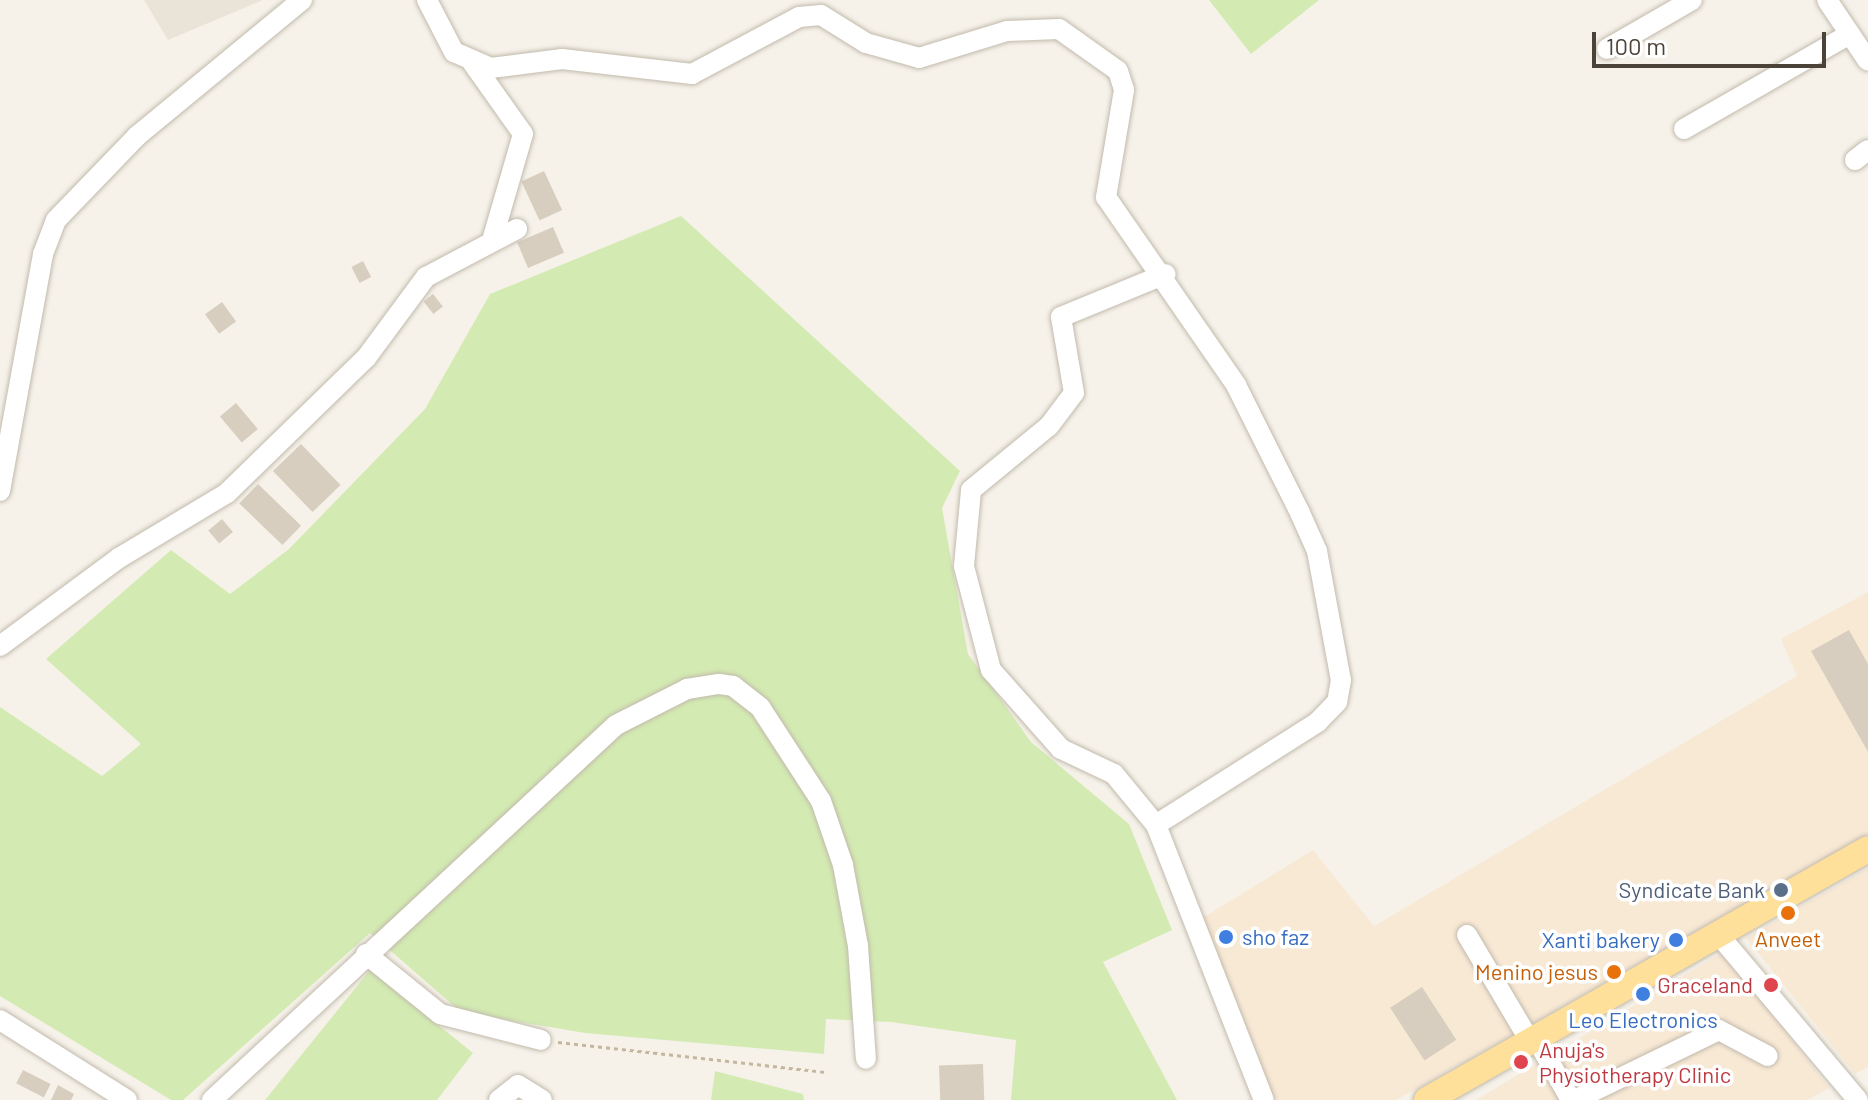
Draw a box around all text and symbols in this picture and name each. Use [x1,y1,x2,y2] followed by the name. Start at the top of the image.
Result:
[1596,16,1830,66] scale bar
[1606,31,1666,60] text: 100 m
[1619,877,1765,903] place label: Syndicate Bank
[1772,881,1790,899] marker: Syndicate Bank
[1779,904,1797,922] marker: Anveet
[1242,924,1309,950] place label: sho faz
[1755,926,1821,952] place label: Anveet
[1542,927,1660,953] place label: Xanti bakery
[1217,928,1235,946] marker: sho faz
[1667,931,1685,949] marker: Xanti bakery
[1475,959,1598,985] place label: Menino jesus
[1605,963,1623,981] marker: Menino jesus
[1657,972,1753,998] place label: Graceland
[1760,974,1782,996] marker: Graceland
[1634,985,1652,1003] marker: Leo Electronics
[1568,1007,1718,1033] place label: Leo Electronics
[1539,1036,1731,1088] place label: Anuja's Physiotherapy Clinic
[1510,1051,1532,1073] marker: Anuja's Physiotherapy Clinic

